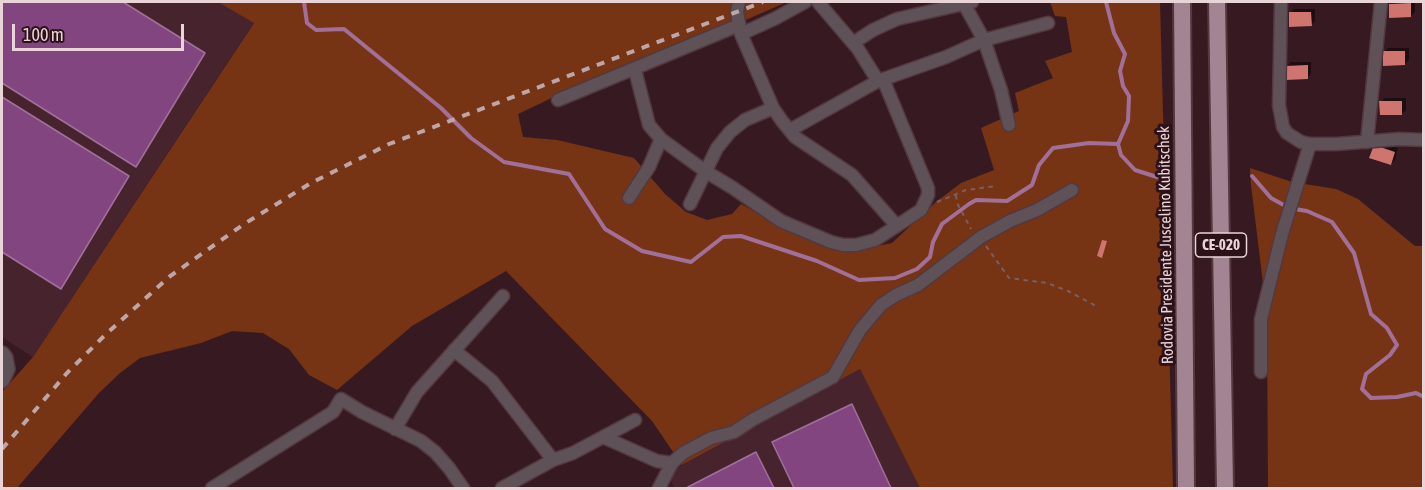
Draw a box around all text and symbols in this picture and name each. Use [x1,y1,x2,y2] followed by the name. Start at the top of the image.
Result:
[15,12,188,50] scale bar
[23,24,64,45] text: 100 m
[1154,126,1178,364] street label: Rodovia Presidente Juscelino Kubitschek
[1196,233,1246,257] road number: CE-020

